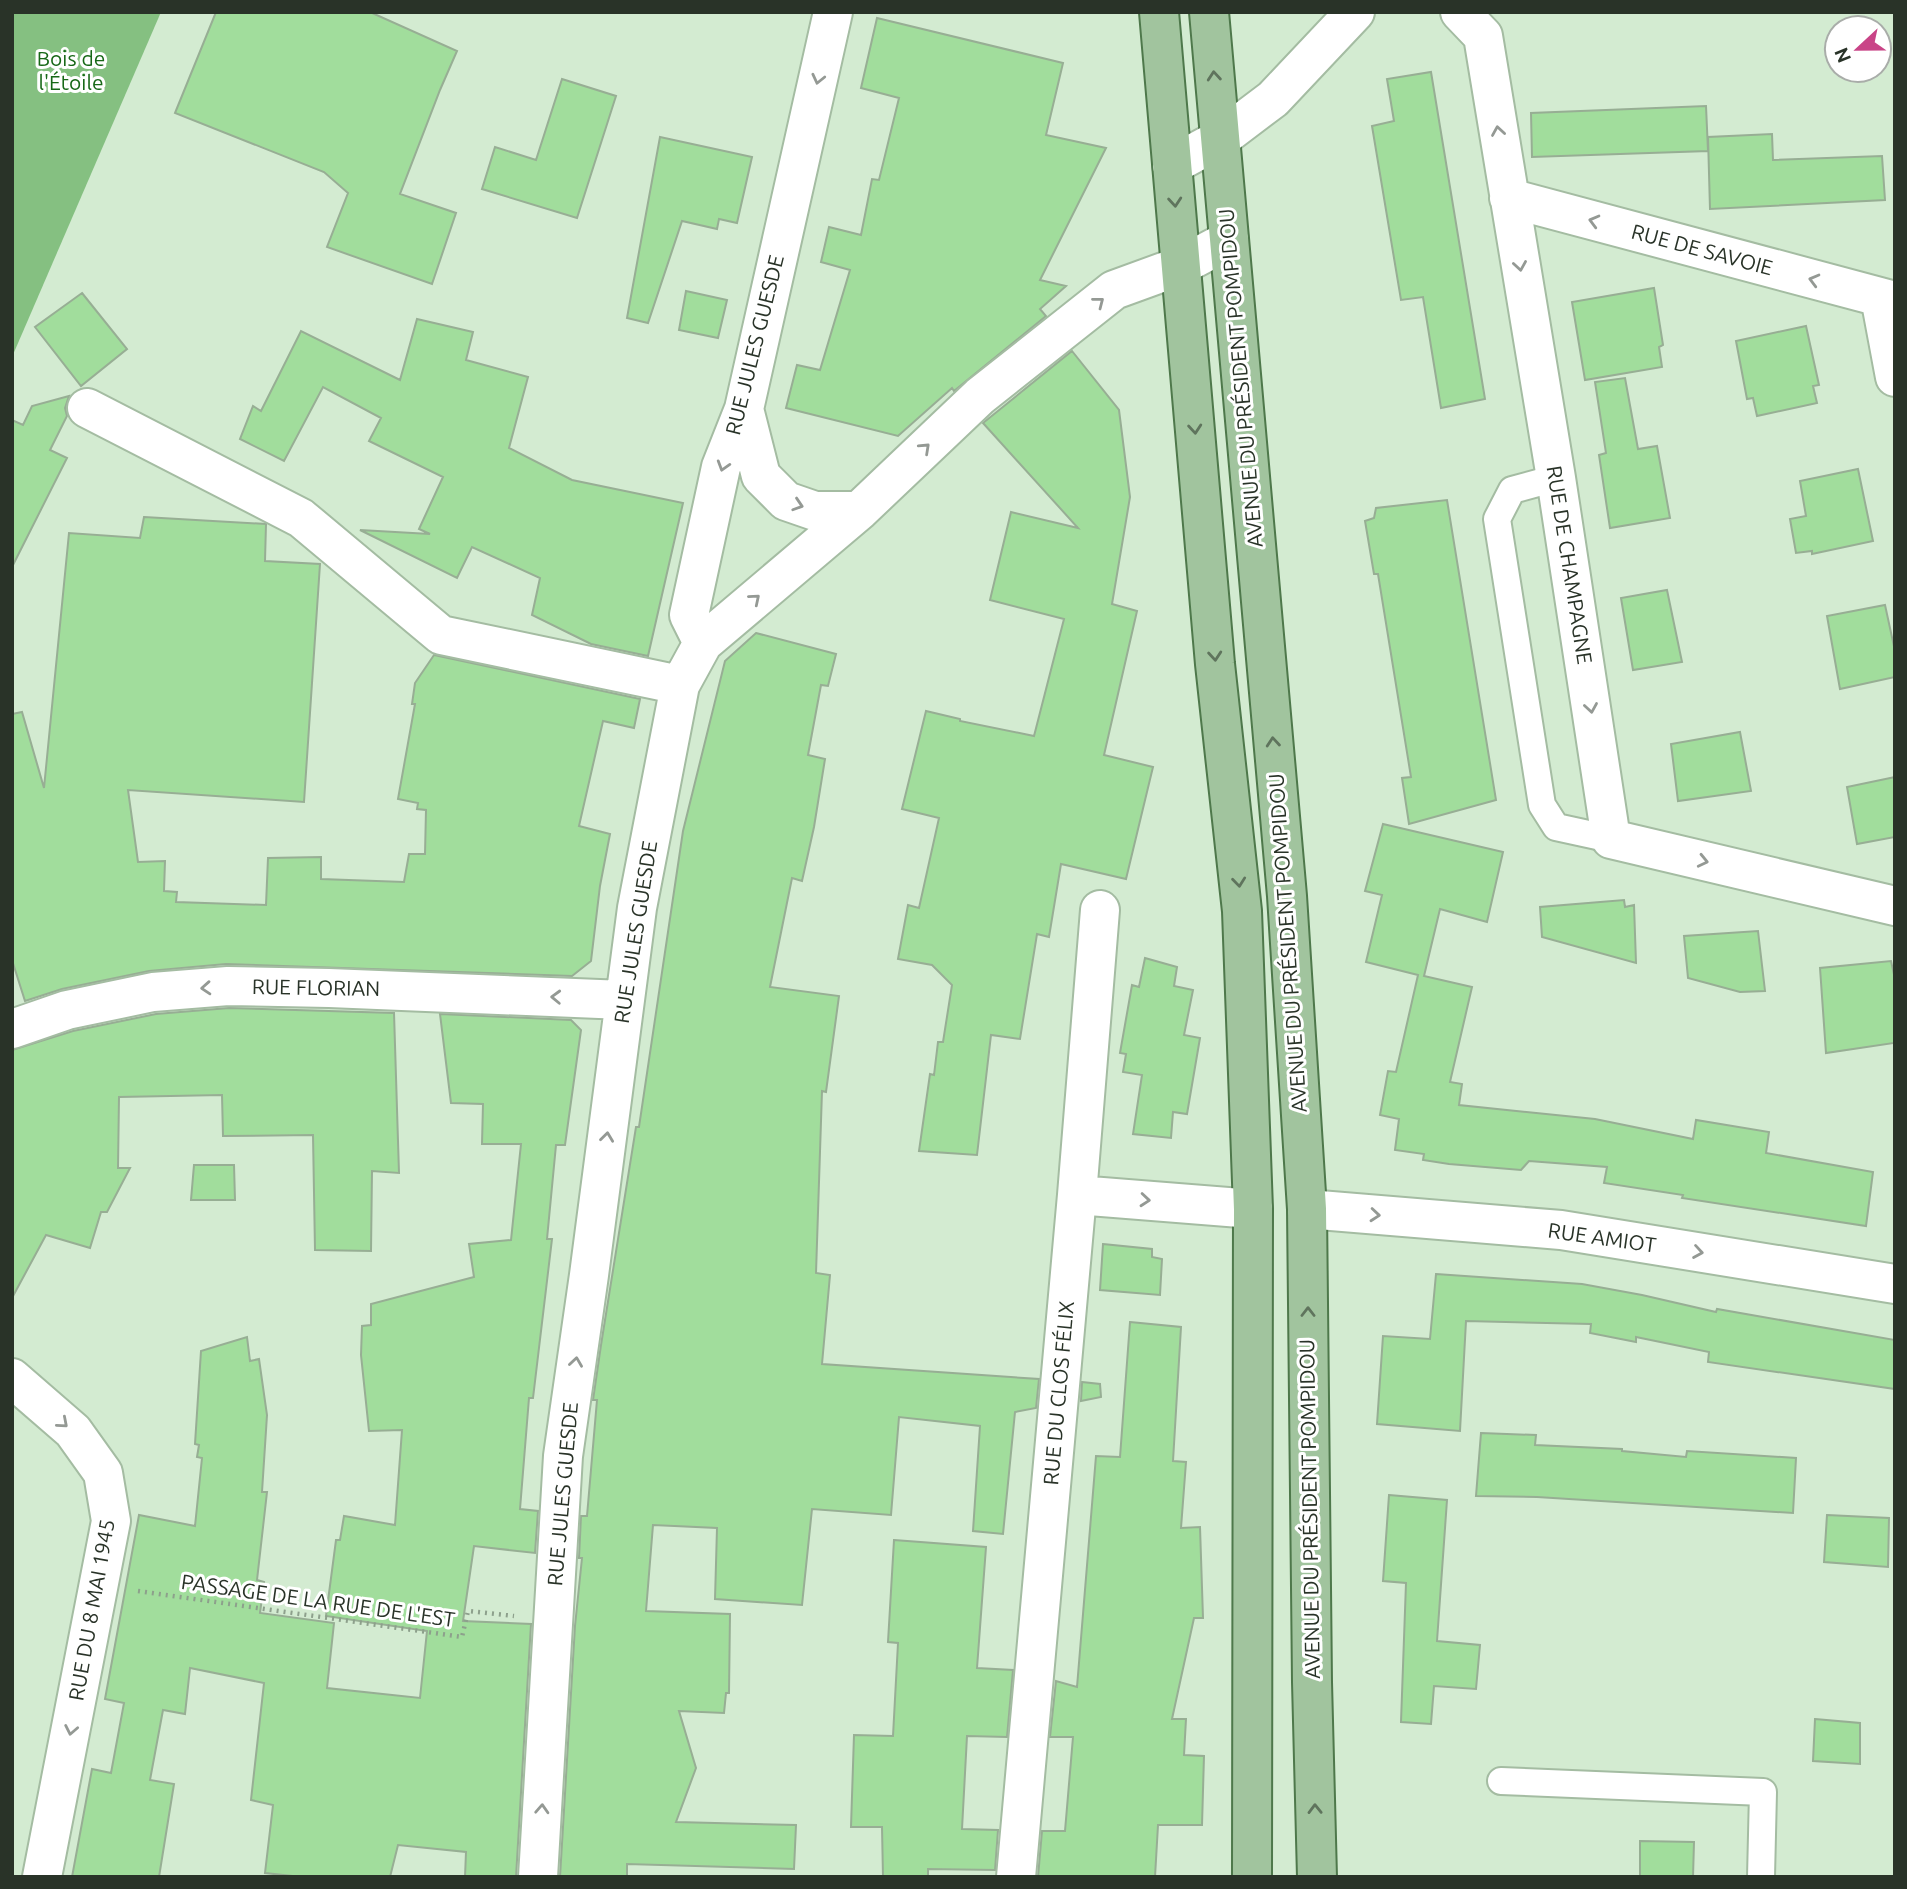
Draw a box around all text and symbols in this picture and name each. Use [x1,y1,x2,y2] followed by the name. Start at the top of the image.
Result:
[1823,14,1893,84] north arrow
[1829,45,1855,66] text: N
[37,46,105,94] park label: Bois de l'Étoile
[1207,71,1222,82] one-way arrow
[812,73,826,85] one-way arrow
[1491,125,1506,137] one-way arrow
[1167,197,1182,208] one-way arrow
[1213,208,1267,548] street label: AVENUE DU PRÉSIDENT POMPIDOU
[1588,215,1600,229] one-way arrow
[1629,219,1776,279] street label: RUE DE SAVOIE
[720,252,788,437] street label: RUE JULES GUESDE
[1512,260,1527,272] one-way arrow
[1808,274,1820,288] one-way arrow
[1091,298,1104,310] one-way arrow
[1187,424,1202,435] one-way arrow
[917,444,930,457] one-way arrow
[716,459,731,471] one-way arrow
[1542,464,1598,666] street label: RUE DE CHAMPAGNE
[792,497,804,512] one-way arrow
[747,595,760,607] one-way arrow
[1207,650,1222,661] one-way arrow
[1583,702,1598,714] one-way arrow
[1266,737,1281,748] one-way arrow
[1263,773,1311,1113] street label: AVENUE DU PRÉSIDENT POMPIDOU
[609,839,661,1025] street label: RUE JULES GUESDE
[1697,853,1709,867] one-way arrow
[1231,876,1246,888] one-way arrow
[252,974,380,1000] street label: RUE FLORIAN
[201,980,212,995] one-way arrow
[550,989,561,1004] one-way arrow
[599,1131,614,1143] one-way arrow
[1140,1192,1151,1207] one-way arrow
[1370,1207,1381,1222] one-way arrow
[1547,1218,1658,1257] street label: RUE AMIOT
[1693,1245,1704,1260] one-way arrow
[1038,1300,1078,1486] street label: RUE DU CLOS FÉLIX
[1300,1306,1316,1316] one-way arrow
[1294,1339,1324,1679] street label: AVENUE DU PRÉSIDENT POMPIDOU
[569,1356,584,1368] one-way arrow
[542,1401,582,1587] street label: RUE JULES GUESDE
[55,1415,68,1427] one-way arrow
[63,1517,119,1703] street label: RUE DU 8 MAI 1945
[180,1569,457,1631] street label: PASSAGE DE LA RUE DE L'EST
[64,1724,79,1736] one-way arrow
[534,1803,549,1814] one-way arrow
[1307,1803,1323,1813] one-way arrow

